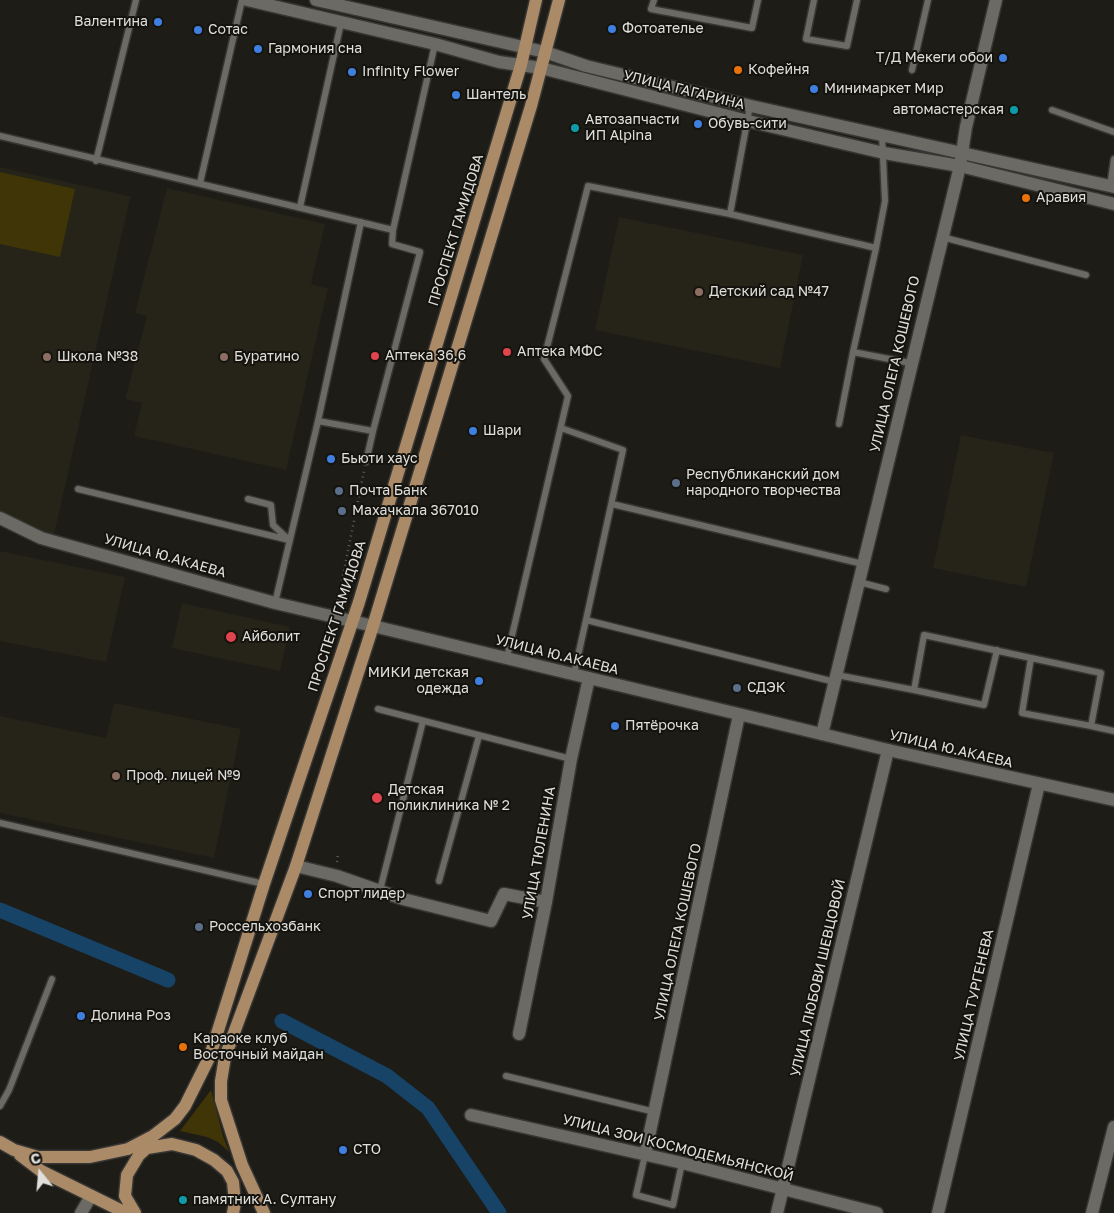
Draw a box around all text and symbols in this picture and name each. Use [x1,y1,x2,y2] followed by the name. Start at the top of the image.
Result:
[74,14,148,30] place label: Валентина
[152,16,164,28] marker: Валентина
[622,21,704,37] place label: Фотоателье
[208,22,248,38] place label: Сотас
[606,23,618,35] marker: Фотоателье
[192,24,204,36] marker: Сотас
[268,41,362,57] place label: Гармония сна
[252,43,264,55] marker: Гармония сна
[876,50,993,66] place label: Т/Д Мекеги обои
[997,52,1009,64] marker: Т/Д Мекеги обои
[748,62,809,78] place label: Кофейня
[362,64,459,80] place label: Infinity Flower
[732,64,744,76] marker: Кофейня
[346,66,358,78] marker: Infinity Flower
[621,67,747,113] street label: УЛИЦА ГАГАРИНА
[824,81,944,97] place label: Минимаркет Мир
[808,83,820,95] marker: Минимаркет Мир
[466,87,526,103] place label: Шантель
[450,89,462,101] marker: Шантель
[893,102,1004,118] place label: автомастерская
[1008,104,1020,116] marker: автомастерская
[585,112,680,144] place label: Автозапчасти ИП Alpina
[708,116,787,132] place label: Обувь-сити
[692,118,704,130] marker: Обувь-сити
[569,122,581,134] marker: Автозапчасти ИП Alpina
[425,152,487,308] street label: ПРОСПЕКТ ГАМИДОВА
[1036,190,1086,206] place label: Аравия
[1020,192,1032,204] marker: Аравия
[866,274,924,454] street label: УЛИЦА ОЛЕГА КОШЕВОГО
[709,284,829,300] place label: Детский сад №47
[693,286,705,298] marker: Детский сад №47
[517,344,603,360] place label: Аптека МФС
[501,346,513,358] marker: Аптека МФС
[385,348,466,364] place label: Аптека 36,6
[57,349,138,365] place label: Школа №38
[234,349,299,365] place label: Буратино
[369,350,381,362] marker: Аптека 36,6
[41,351,53,363] marker: Школа №38
[218,351,230,363] marker: Буратино
[483,423,522,439] place label: Шари
[467,425,479,437] marker: Шари
[341,451,418,467] place label: Бьюти хаус
[325,453,337,465] marker: Бьюти хаус
[686,467,841,500] place label: Республиканский дом народного творчества
[670,477,682,489] marker: Республиканский дом народного творчества
[349,483,427,499] place label: Почта Банк
[333,485,345,497] marker: Почта Банк
[352,503,479,519] place label: Махачкала 367010
[336,505,348,517] marker: Махачкала 367010
[102,531,228,581] street label: УЛИЦА Ю.АКАЕВА
[305,538,369,694] street label: ПРОСПЕКТ ГАМИДОВА
[242,629,300,645] place label: Айболит
[224,630,238,644] marker: Айболит
[494,632,620,678] street label: УЛИЦА Ю.АКАЕВА
[368,665,469,698] place label: МИКИ детская одежда
[473,675,485,687] marker: МИКИ детская одежда
[747,680,785,696] place label: СДЭК
[731,682,743,694] marker: СДЭК
[625,718,699,734] place label: Пятёрочка
[609,720,621,732] marker: Пятёрочка
[888,727,1014,771] street label: УЛИЦА Ю.АКАЕВА
[126,768,241,784] place label: Проф. лицей №9
[110,770,122,782] marker: Проф. лицей №9
[388,782,510,814] place label: Детская поликлиника № 2
[519,785,559,921] street label: УЛИЦА ТЮЛЕНИНА
[370,791,384,805] marker: Детская поликлиника № 2
[651,842,705,1022] street label: УЛИЦА ОЛЕГА КОШЕВОГО
[787,878,849,1078] street label: УЛИЦА ЛЮБОВИ ШЕВЦОВОЙ
[318,886,405,902] place label: Спорт лидер
[302,888,314,900] marker: Спорт лидер
[209,919,321,935] place label: Россельхозбанк
[193,921,205,933] marker: Россельхозбанк
[951,927,997,1063] street label: УЛИЦА ТУРГЕНЕВА
[91,1008,171,1024] place label: Долина Роз
[75,1010,87,1022] marker: Долина Роз
[193,1031,324,1064] place label: Караоке клуб Восточный майдан
[177,1041,189,1053] marker: Караоке клуб Восточный майдан
[561,1111,795,1185] street label: УЛИЦА ЗОИ КОСМОДЕМЬЯНСКОЙ
[353,1142,381,1158] place label: СТО
[337,1144,349,1156] marker: СТО
[15,1148,65,1198] north arrow
[28,1149,43,1168] text: С
[193,1192,336,1208] place label: памятник А. Султану
[177,1194,189,1206] marker: памятник А. Султану

